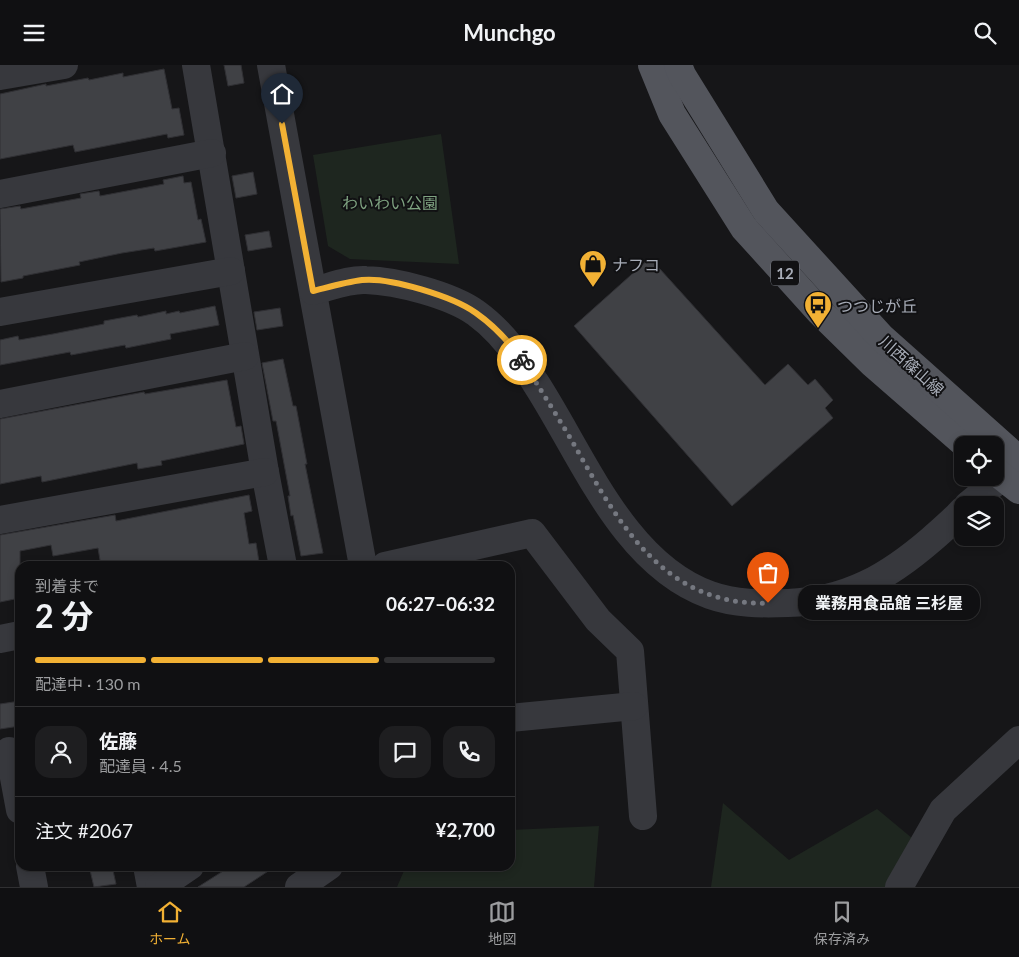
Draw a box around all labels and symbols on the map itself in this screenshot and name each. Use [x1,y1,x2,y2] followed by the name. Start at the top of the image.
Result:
[261,73,303,124] pin
[342,193,438,212] park label: わいわい公園
[578,249,608,288] shop icon: ナフコ
[612,255,660,274] place label: ナフコ
[771,261,799,285] road number: 12
[803,290,833,329] bus stop icon: つつじが丘
[837,296,917,315] place label: つつじが丘
[876,331,948,399] street label: 川西篠山線
[497,335,547,385] courier
[747,552,789,603] pin
[798,585,980,621] callout: 業務用食品館 三杉屋

